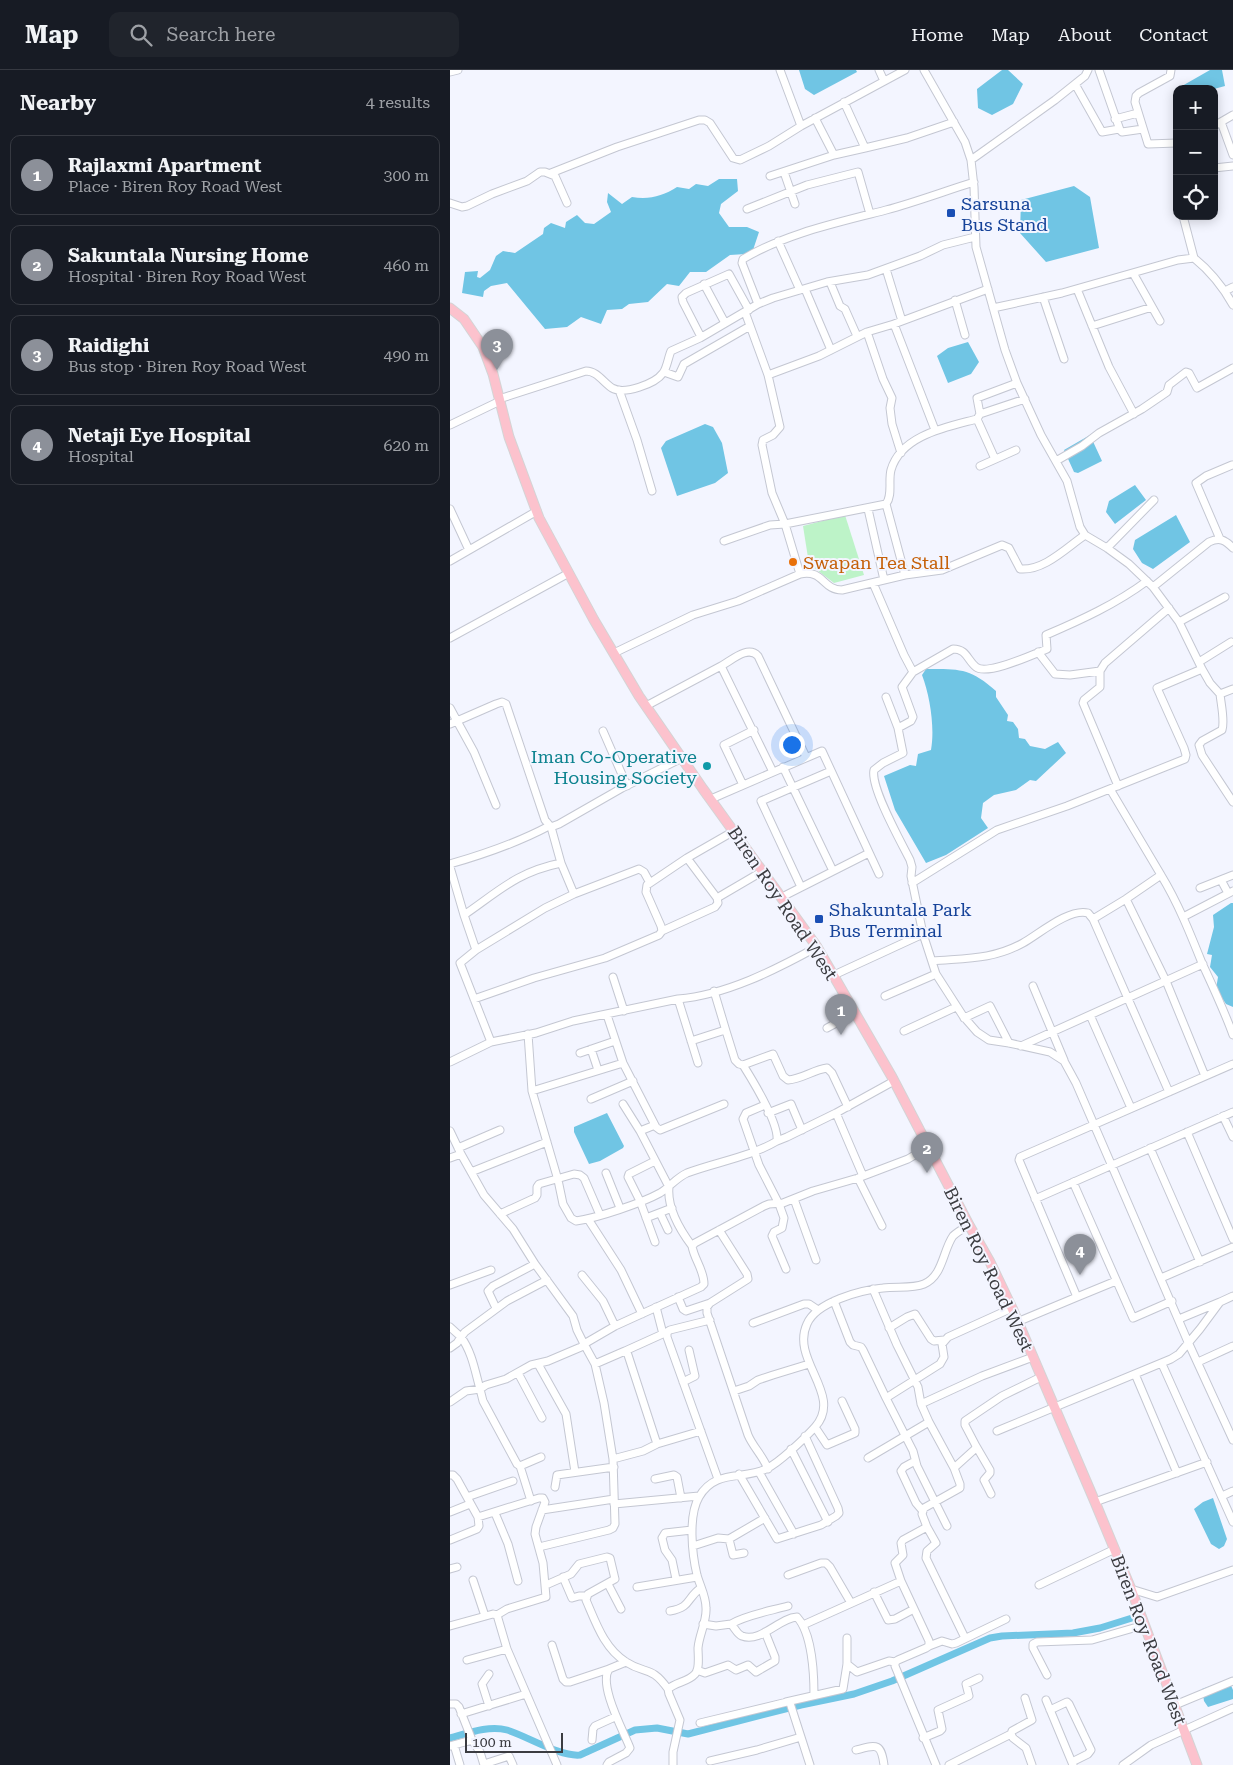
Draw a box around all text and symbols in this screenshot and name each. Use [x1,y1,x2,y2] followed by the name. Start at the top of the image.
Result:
[109,12,459,57] search box
[25,21,79,49] text: Map
[127,21,155,49] icon: search
[167,23,275,46] text: Search here
[911,24,963,45] text: Home
[991,24,1030,45] text: Map
[1058,24,1111,45] text: About
[1139,24,1208,45] text: Contact
[1173,85,1218,220] map controls
[1173,85,1218,130] button: +
[20,91,96,115] text: Nearby
[366,93,430,112] text: 4 results
[1173,130,1218,175] button: −
[68,154,261,177] text: Rajlaxmi Apartment
[33,166,41,185] text: 1
[383,166,429,185] text: 300 m
[1173,175,1218,220] button: locate
[68,177,282,196] text: Place · Biren Roy Road West
[961,193,1048,235] place label: Sarsuna Bus Stand
[945,207,957,219] marker: Sarsuna Bus Stand
[68,244,309,267] text: Sakuntala Nursing Home
[33,256,41,275] text: 2
[383,256,429,275] text: 460 m
[68,267,306,286] text: Hospital · Biren Roy Road West
[481,329,513,370] pin: 3
[68,334,149,357] text: Raidighi
[33,346,41,365] text: 3
[383,346,429,365] text: 490 m
[68,357,307,376] text: Bus stop · Biren Roy Road West
[68,424,250,447] text: Netaji Eye Hospital
[33,436,41,455] text: 4
[383,436,429,455] text: 620 m
[68,447,134,466] text: Hospital
[803,552,950,573] place label: Swapan Tea Stall
[787,556,799,568] marker: Swapan Tea Stall
[779,732,805,758] your location
[531,746,697,788] place label: Iman Co-Operative Housing Society
[701,760,713,772] marker: Iman Co-Operative Housing Society
[724,822,842,984] street label: Biren Roy Road West
[829,899,972,941] place label: Shakuntala Park Bus Terminal
[813,913,825,925] marker: Shakuntala Park Bus Terminal
[825,994,857,1035] pin: 1
[911,1132,943,1173] pin: 2
[940,1183,1038,1355] street label: Biren Roy Road West
[1064,1234,1096,1275] pin: 4
[1107,1552,1191,1728] street label: Biren Roy Road West
[465,1730,562,1753] scale bar
[472,1734,512,1750] text: 100 m

